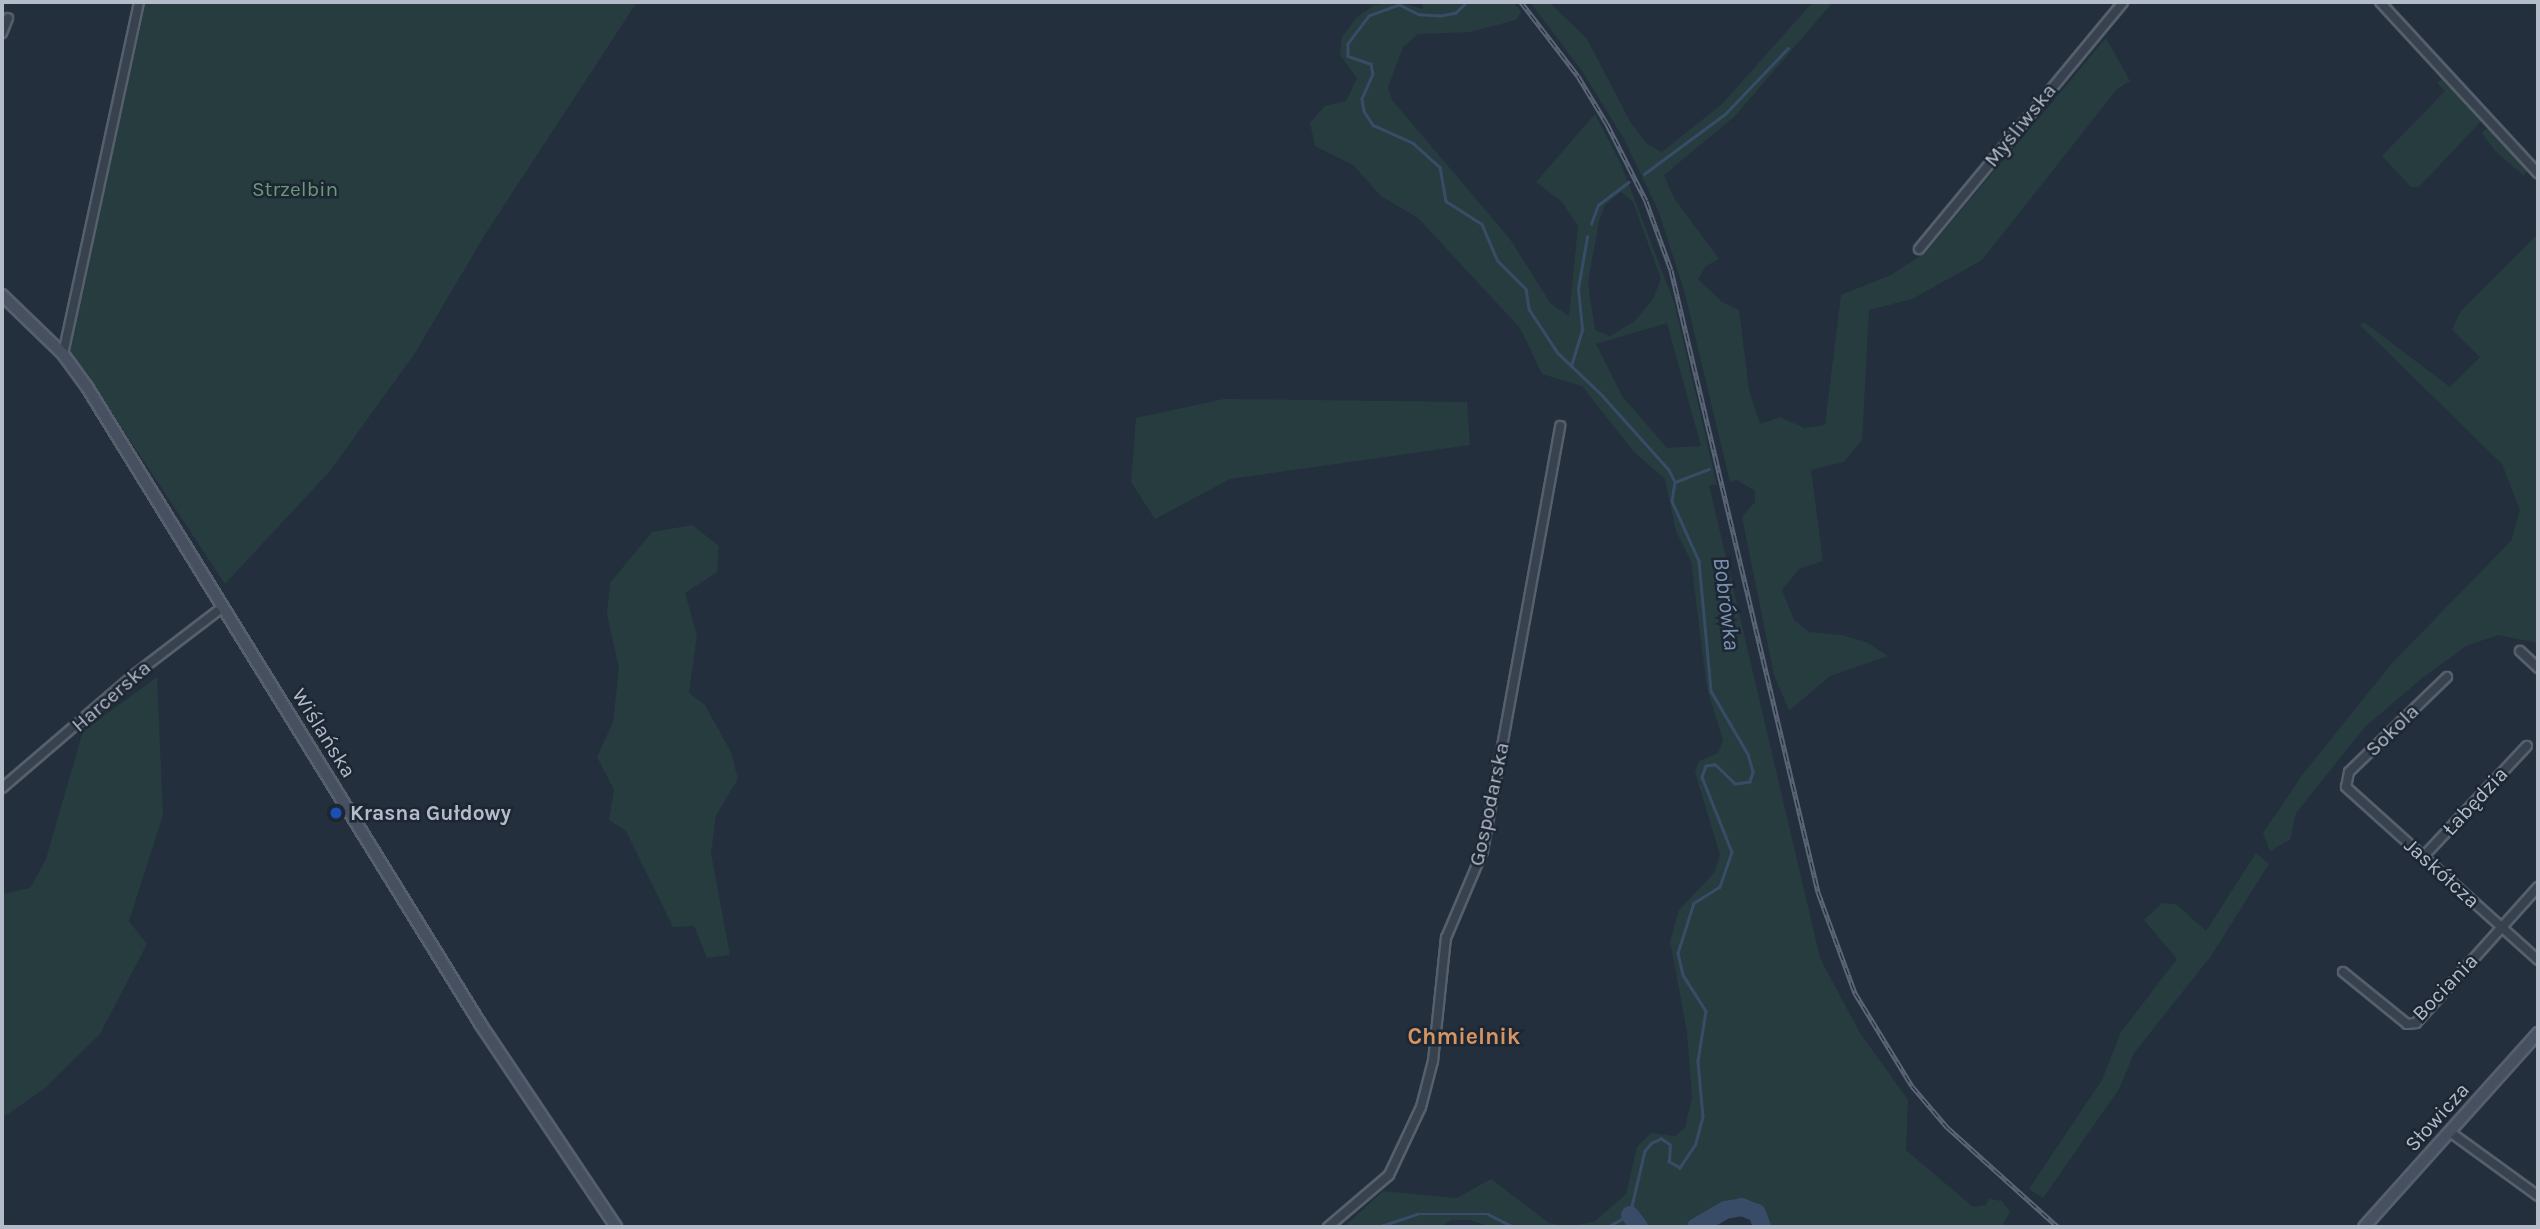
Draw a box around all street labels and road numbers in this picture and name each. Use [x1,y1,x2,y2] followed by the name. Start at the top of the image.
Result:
[1979,78,2061,172] street label: Myśliwska
[66,655,156,737] street label: Harcerska
[287,684,361,782] street label: Wiślańska
[2360,698,2424,762] street label: Sokola
[1464,740,1514,868] street label: Gospodarska
[2437,761,2513,841] street label: Łabędzia
[2399,833,2485,913] street label: Jaskółcza
[2407,948,2483,1026] street label: Bociania
[2400,1077,2474,1157] street label: Słowicza

